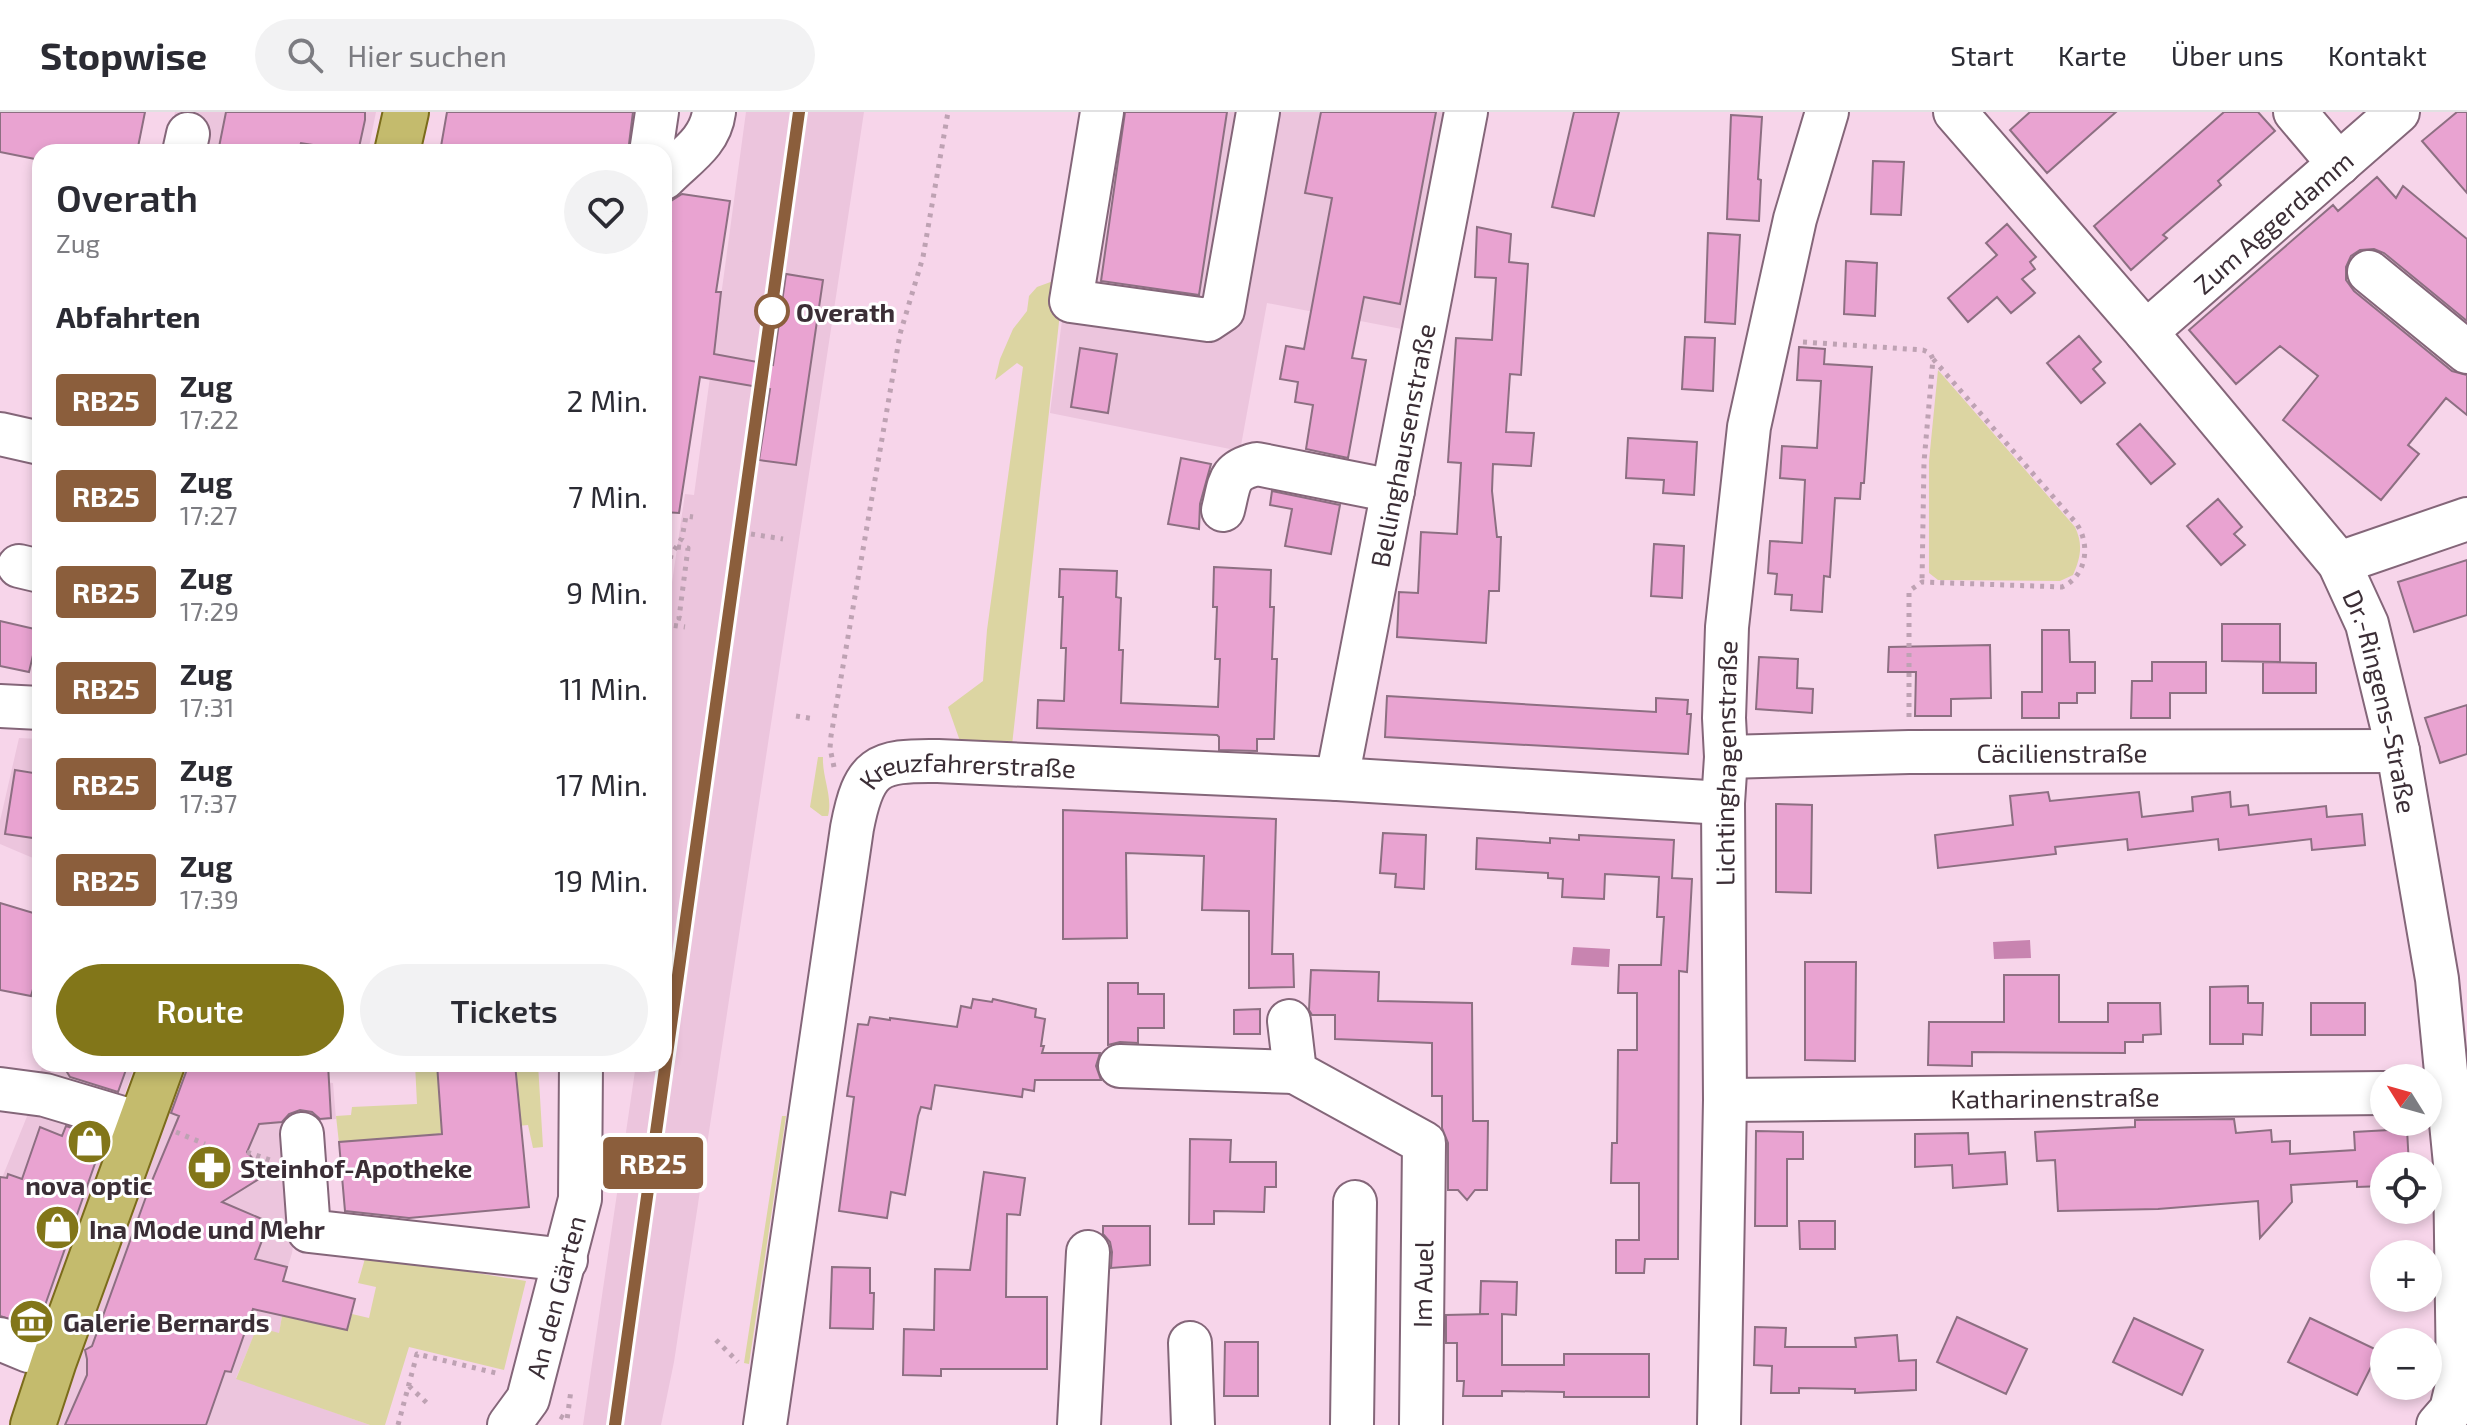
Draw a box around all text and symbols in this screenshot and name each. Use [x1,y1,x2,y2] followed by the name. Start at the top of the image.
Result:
[255,19,815,91] search box
[40,32,207,78] text: Stopwise
[283,33,327,77] icon: search
[347,37,507,73] text: Hier suchen
[1950,38,2014,72] text: Start
[2058,38,2127,72] text: Karte
[2171,38,2284,72] text: Über uns
[2328,38,2427,72] text: Kontakt
[2186,144,2359,299] street label: Zum Aggerdamm
[564,170,648,254] button: heart
[56,174,198,220] text: Overath
[56,227,100,258] text: Zug
[755,294,789,328] marker: Overath
[796,296,895,327] place label: Overath
[56,298,201,334] text: Abfahrten
[1363,321,1440,570] street label: Bellinghausenstraße
[180,367,233,403] text: Zug
[566,382,648,418] text: 2 Min.
[72,383,140,417] text: RB25
[180,403,239,434] text: 17:22
[180,463,233,499] text: Zug
[568,478,648,514] text: 7 Min.
[72,479,140,513] text: RB25
[180,499,238,530] text: 17:27
[180,559,233,595] text: Zug
[566,574,648,610] text: 9 Min.
[72,575,140,609] text: RB25
[2338,584,2424,816] street label: Dr.-Ringens-Straße
[180,595,239,626] text: 17:29
[1707,640,1742,886] street label: Lichtinghagenstraße
[180,655,233,691] text: Zug
[559,670,648,706] text: 11 Min.
[72,671,140,705] text: RB25
[180,691,234,722] text: 17:31
[1976,736,2147,767] street label: Cäcilienstraße
[851,745,1077,794] street label: Kreuzfahrerstraße
[180,751,233,787] text: Zug
[556,766,648,802] text: 17 Min.
[72,767,140,801] text: RB25
[180,787,237,818] text: 17:37
[180,847,233,883] text: Zug
[554,862,648,898] text: 19 Min.
[72,863,140,897] text: RB25
[180,883,239,914] text: 17:39
[56,964,344,1056] button: Route
[360,964,648,1056] button: Tickets
[2370,1064,2442,1136] north arrow
[2370,1064,2442,1400] map controls
[1950,1080,2160,1113] street label: Katharinenstraße
[65,1117,113,1165] shop icon: nova optic
[597,1137,709,1189] line badge: RB25
[185,1143,233,1191] pharmacy icon: Steinhof-Apotheke
[619,1146,687,1180] text: RB25
[240,1152,472,1183] place label: Steinhof-Apotheke
[2370,1152,2442,1224] button: locate
[25,1169,153,1200] place label: nova optic
[34,1204,82,1252] shop icon: Ina Mode und Mehr
[519,1212,591,1381] street label: An den Gärten
[89,1213,325,1244] place label: Ina Mode und Mehr
[1406,1240,1438,1328] street label: Im Auel
[2370,1240,2442,1312] button: +
[8,1297,56,1345] museum icon: Galerie Bernards
[63,1306,270,1337] place label: Galerie Bernards
[2370,1328,2442,1400] button: −

